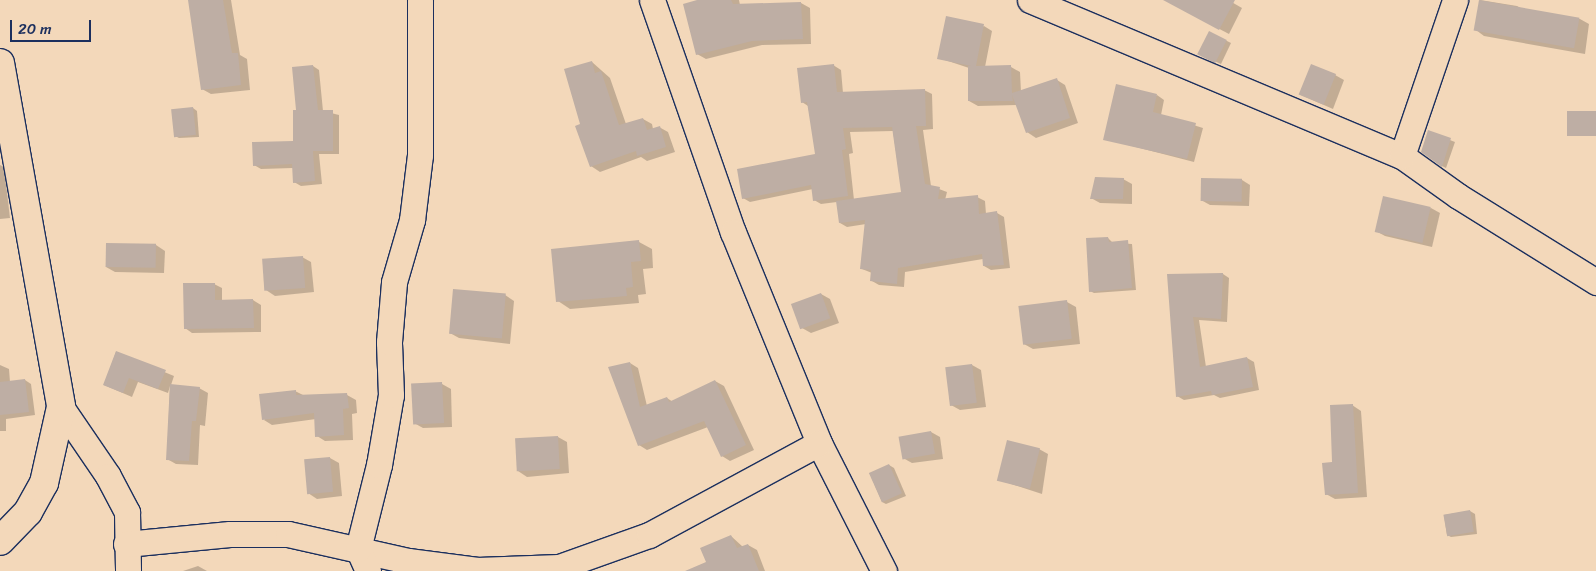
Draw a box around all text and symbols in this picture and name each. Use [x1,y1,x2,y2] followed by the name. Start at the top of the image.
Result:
[12,10,94,42] scale bar
[18,16,52,42] text: 20 m

